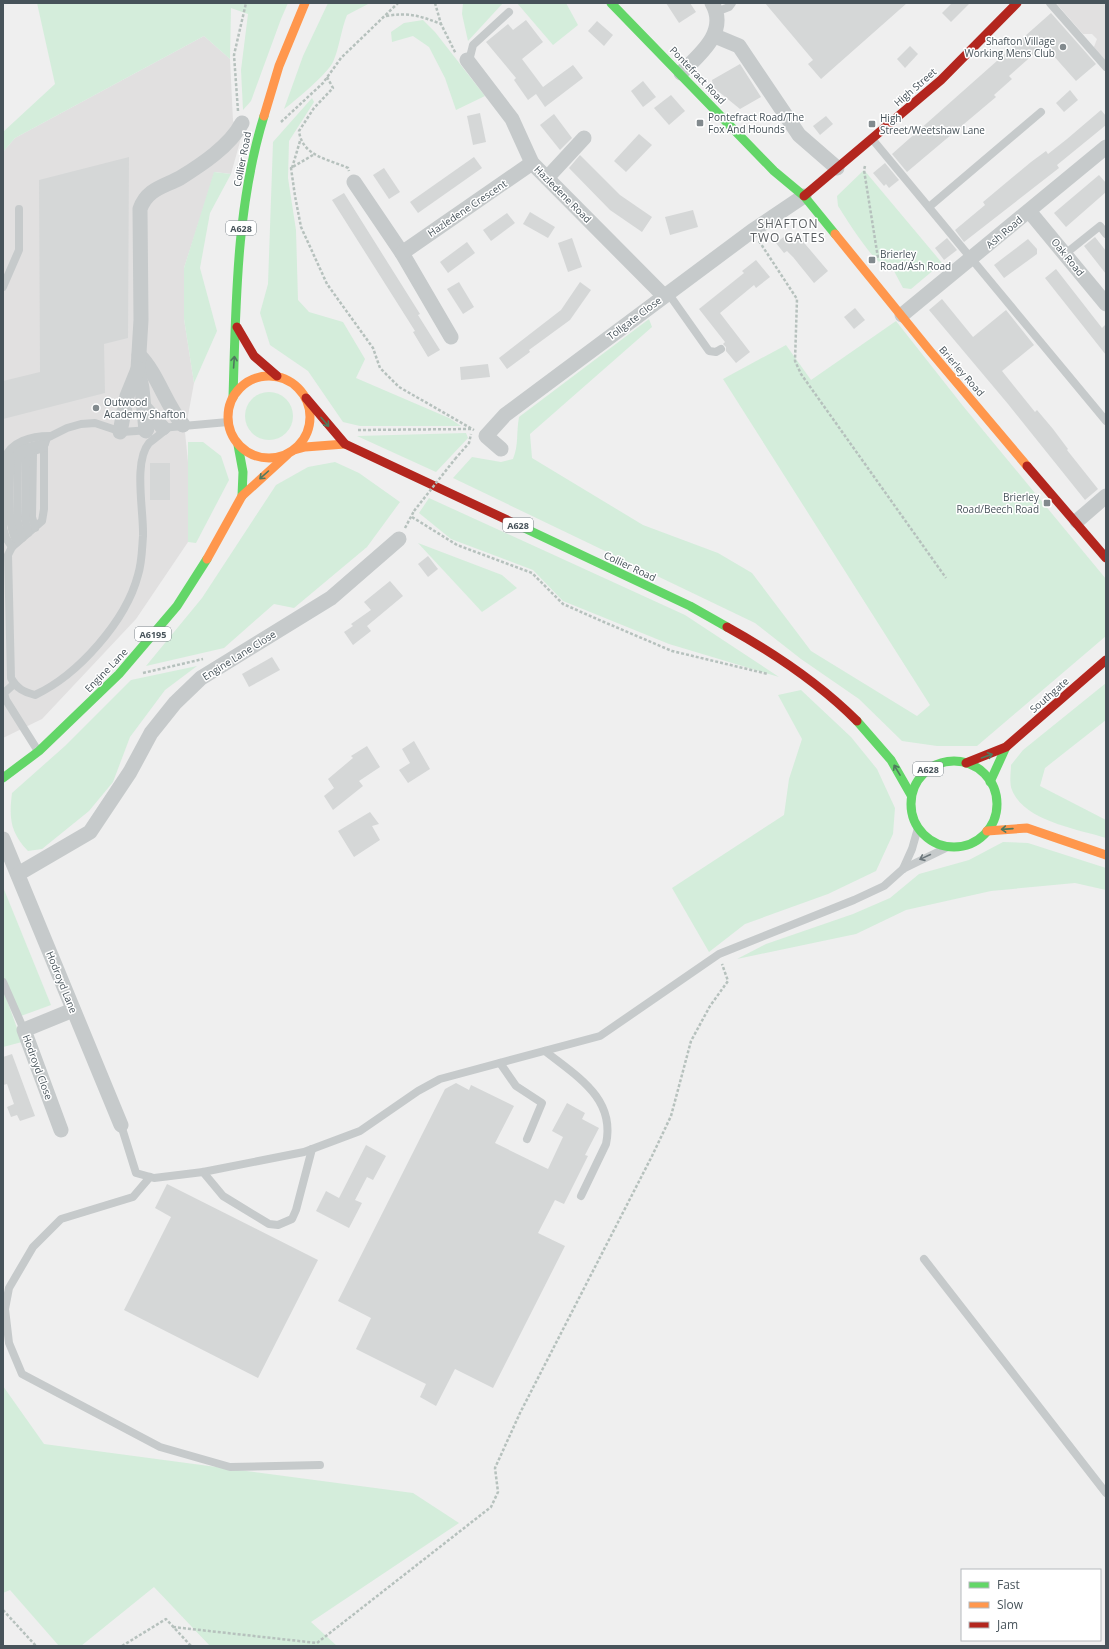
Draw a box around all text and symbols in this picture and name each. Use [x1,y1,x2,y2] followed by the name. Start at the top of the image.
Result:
[965,34,1055,60] place label: Shafton Village Working Mens Club
[1058,42,1068,52] marker: Shafton Village Working Mens Club
[667,43,729,107] street label: Pontefract Road
[891,64,940,109] street label: High Street
[708,110,804,136] place label: Pontefract Road/The Fox And Hounds
[880,111,985,137] place label: High Street/Weetshaw Lane
[695,118,705,128] marker: Pontefract Road/The Fox And Hounds
[867,119,877,129] marker: High Street/Weetshaw Lane
[230,130,254,188] street label: Collier Road
[531,162,595,226] street label: Hazledene Road
[425,176,510,240] street label: Hazledene Crescent
[983,213,1025,251] street label: Ash Road
[750,215,826,246] district label: SHAFTON TWO GATES
[226,221,256,235] road number: A628
[1048,235,1088,279] street label: Oak Road
[880,247,951,273] place label: Brierley Road/Ash Road
[867,255,877,265] marker: Brierley Road/Ash Road
[604,293,664,343] street label: Tollgate Close
[936,343,988,399] street label: Brierley Road
[231,356,238,369] one-way arrow
[104,395,186,421] place label: Outwood Academy Shafton
[91,403,101,413] marker: Outwood Academy Shafton
[320,416,329,427] one-way arrow
[260,470,270,479] one-way arrow
[956,490,1040,516] place label: Brierley Road/Beech Road
[1042,498,1052,508] marker: Brierley Road/Beech Road
[503,518,533,532] road number: A628
[602,548,658,584] street label: Collier Road
[135,627,171,641] road number: A6195
[200,627,279,683] street label: Engine Lane Close
[81,645,131,695] street label: Engine Lane
[1026,674,1072,716] street label: Southgate
[980,752,993,759] one-way arrow
[913,762,943,776] road number: A628
[893,765,901,776] one-way arrow
[1001,825,1014,832] one-way arrow
[919,854,931,861] one-way arrow
[43,949,81,1016] street label: Hodroyd Lane
[20,1032,56,1102] street label: Hodroyd Close
[961,1569,1101,1641] legend
[997,1576,1020,1593] text: Fast
[997,1596,1024,1613] text: Slow
[996,1616,1018,1633] text: Jam

